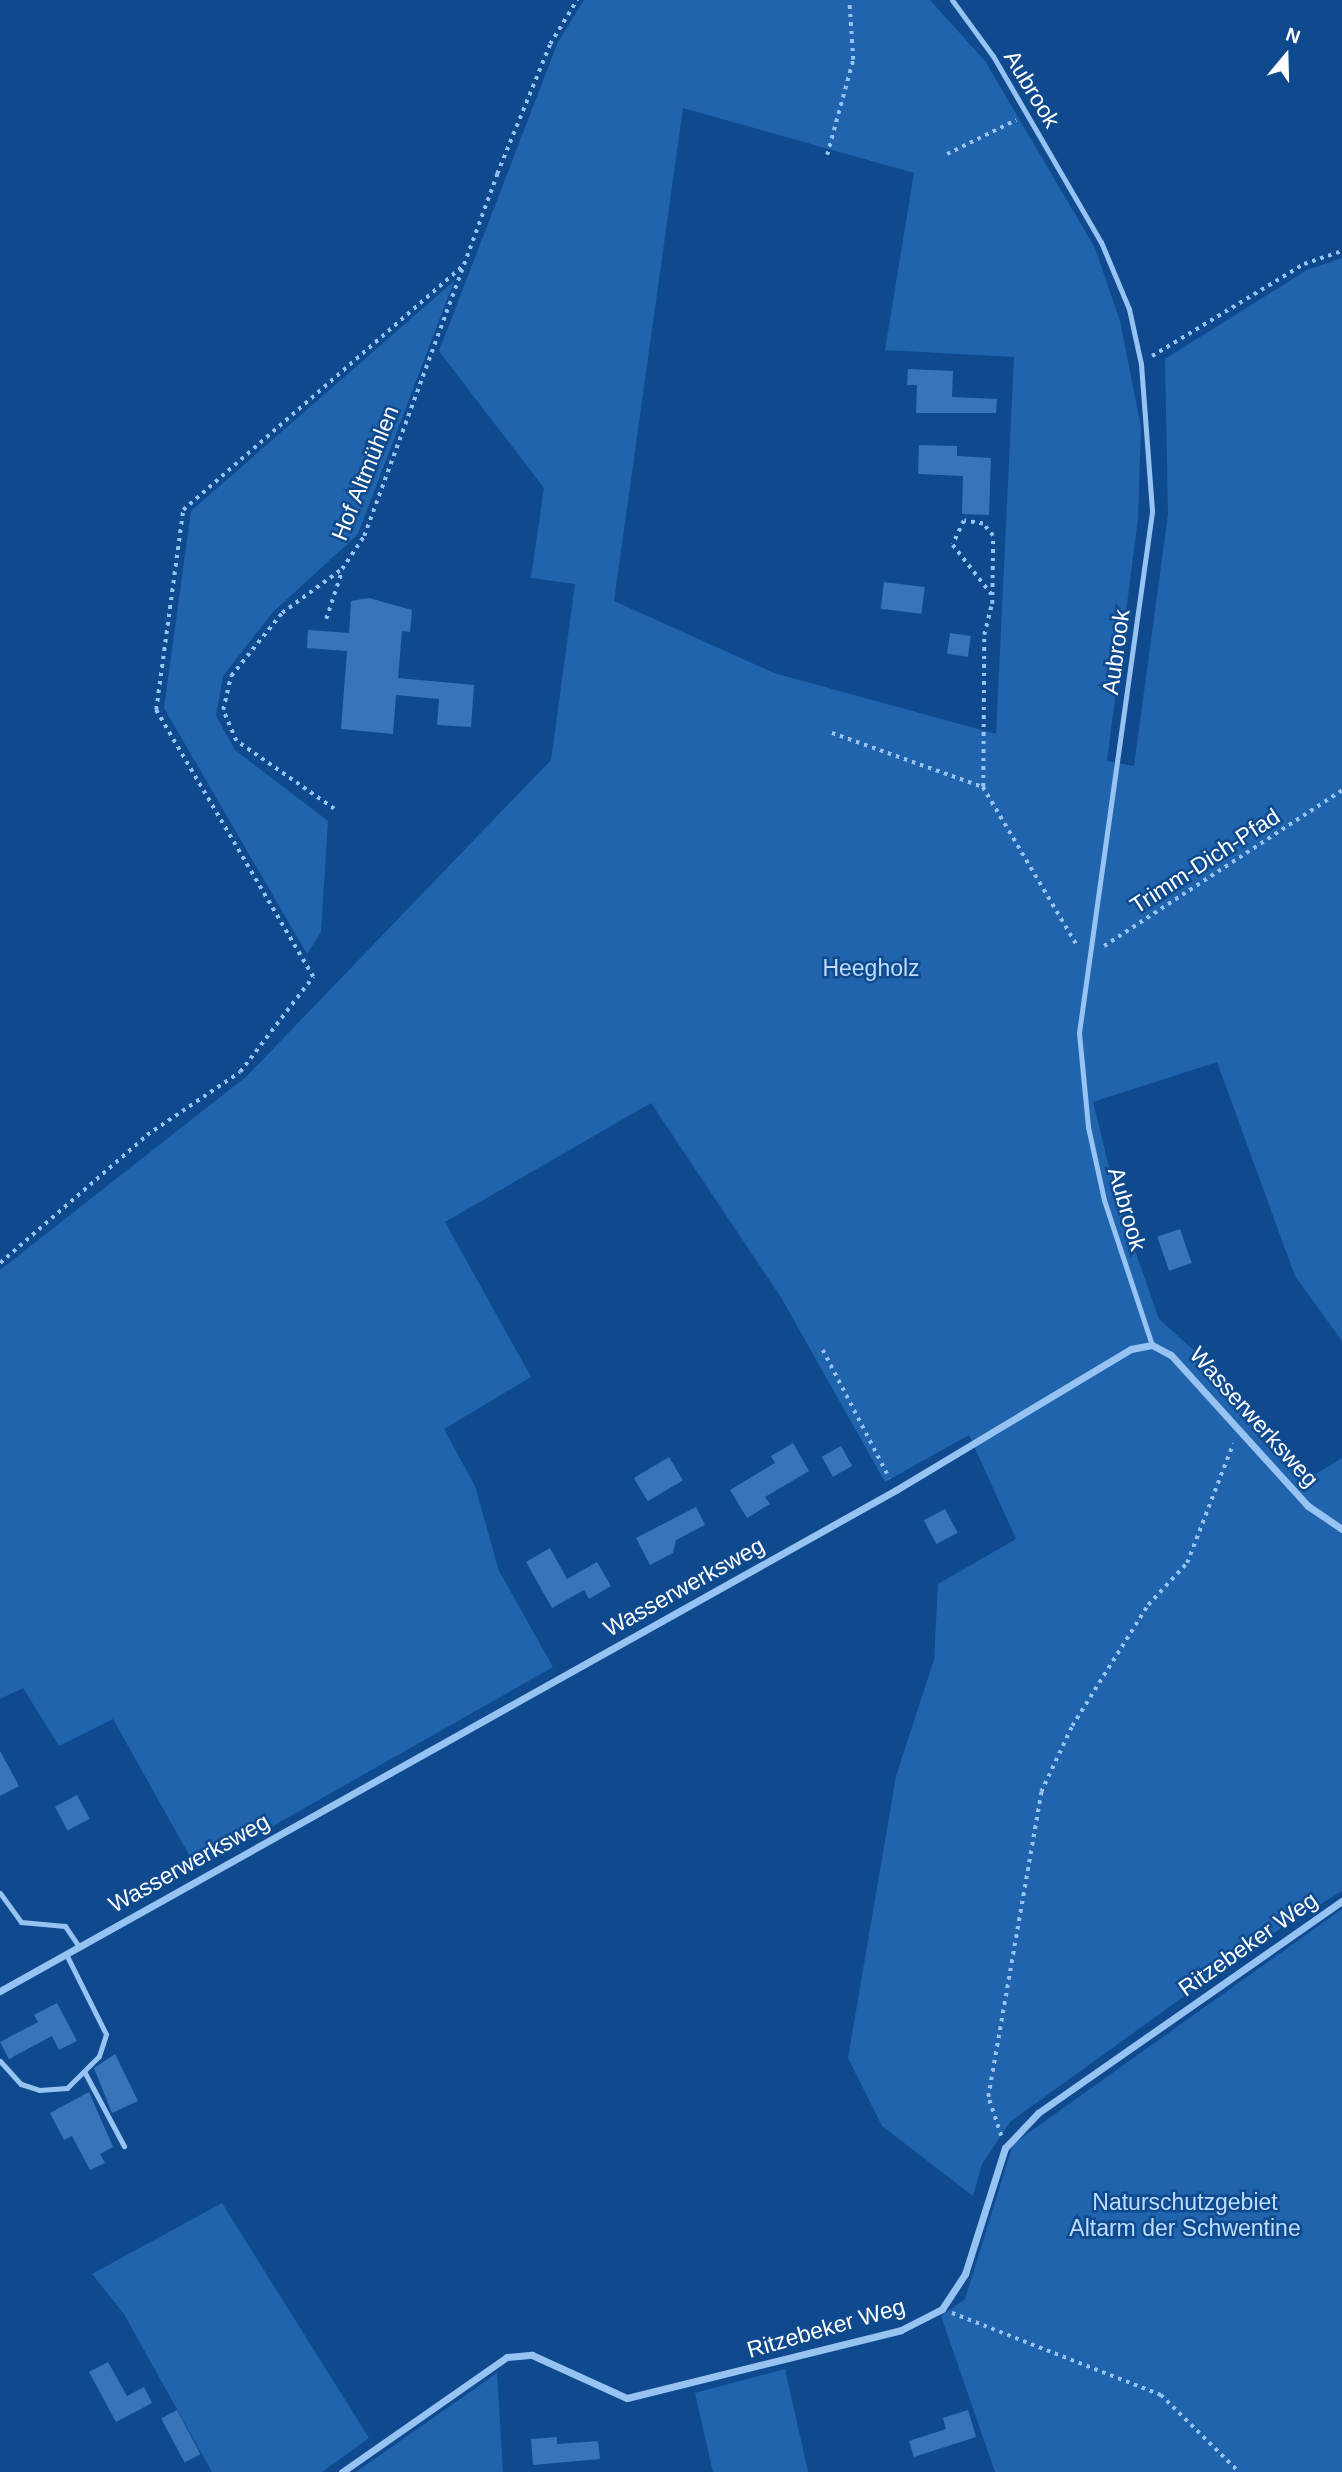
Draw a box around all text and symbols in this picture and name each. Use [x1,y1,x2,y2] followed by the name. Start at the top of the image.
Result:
[1251,21,1321,91] north arrow
[1283,24,1303,48] text: N
[998,45,1066,133] street label: Aubrook
[325,401,405,545] street label: Hof Altmühlen
[1096,608,1136,696] street label: Aubrook
[1125,802,1285,920] street label: Trimm-Dich-Pfad
[822,954,920,982] park label: Heegholz
[1102,1164,1152,1254] street label: Aubrook
[1184,1341,1324,1493] street label: Wasserwerksweg
[599,1531,769,1643] street label: Wasserwerksweg
[104,1807,274,1919] street label: Wasserwerksweg
[1173,1886,1323,2002] street label: Ritzebeker Weg
[1069,2188,1301,2242] park label: Naturschutzgebiet Altarm der Schwentine
[744,2292,908,2364] street label: Ritzebeker Weg

